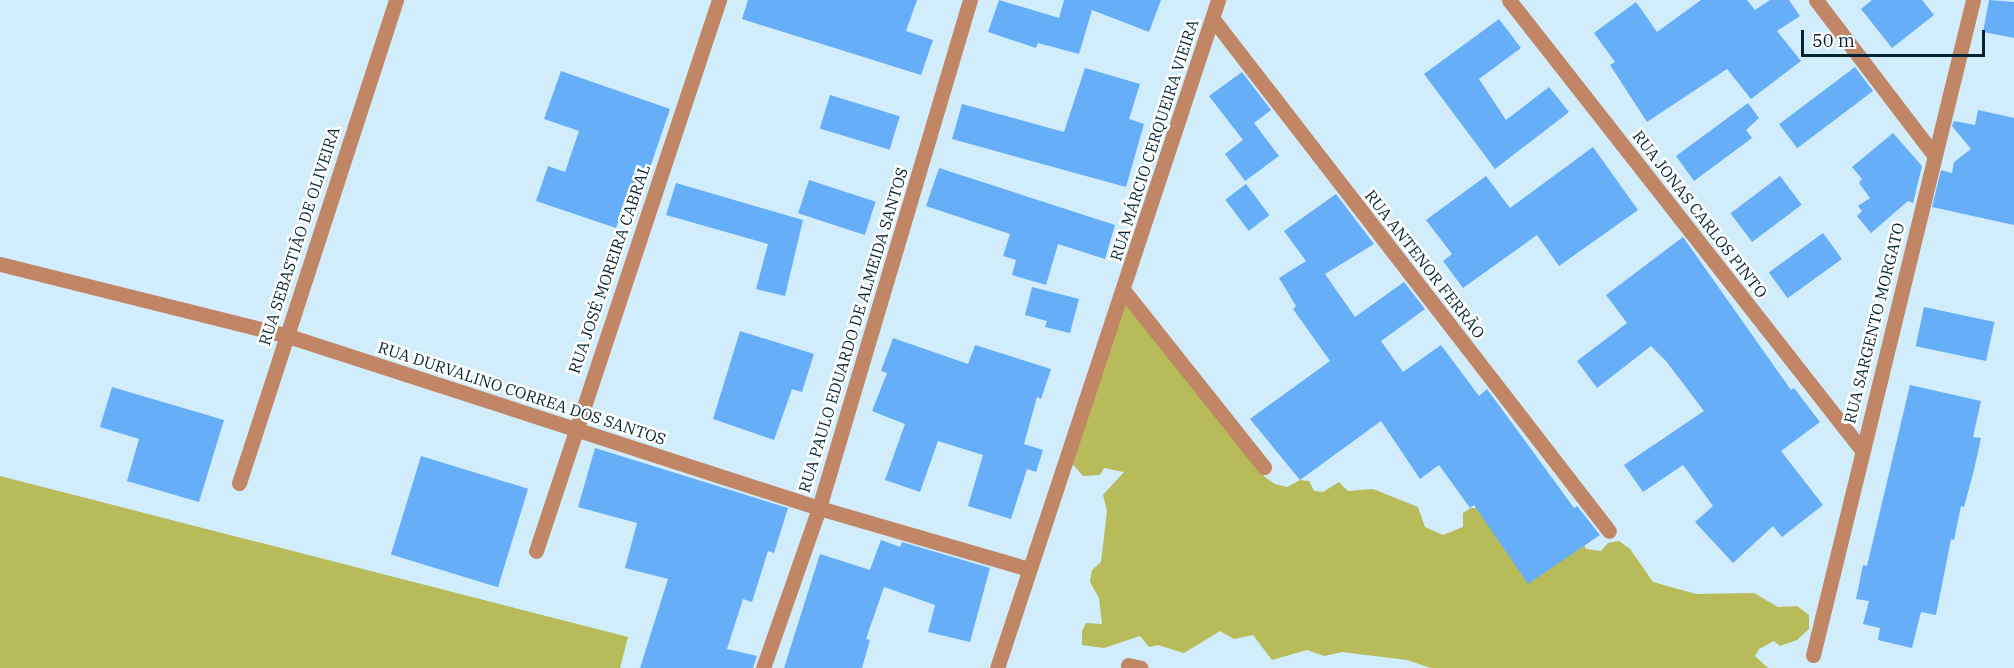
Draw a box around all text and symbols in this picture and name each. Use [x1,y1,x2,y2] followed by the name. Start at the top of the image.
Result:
[1106,17,1202,263] street label: RUA MÁRCIO CERQUEIRA VIEIRA
[1804,18,1988,56] scale bar
[1812,29,1855,52] text: 50 m
[255,124,343,348] street label: RUA SEBASTIÃO DE OLIVEIRA
[1629,126,1771,302] street label: RUA JONAS CARLOS PINTO
[564,162,654,376] street label: RUA JOSÉ MOREIRA CABRAL
[794,165,912,495] street label: RUA PAULO EDUARDO DE ALMEIDA SANTOS
[1361,186,1489,342] street label: RUA ANTENOR FERRÃO
[1840,221,1908,425] street label: RUA SARGENTO MORGATO
[376,337,668,449] street label: RUA DURVALINO CORREA DOS SANTOS

